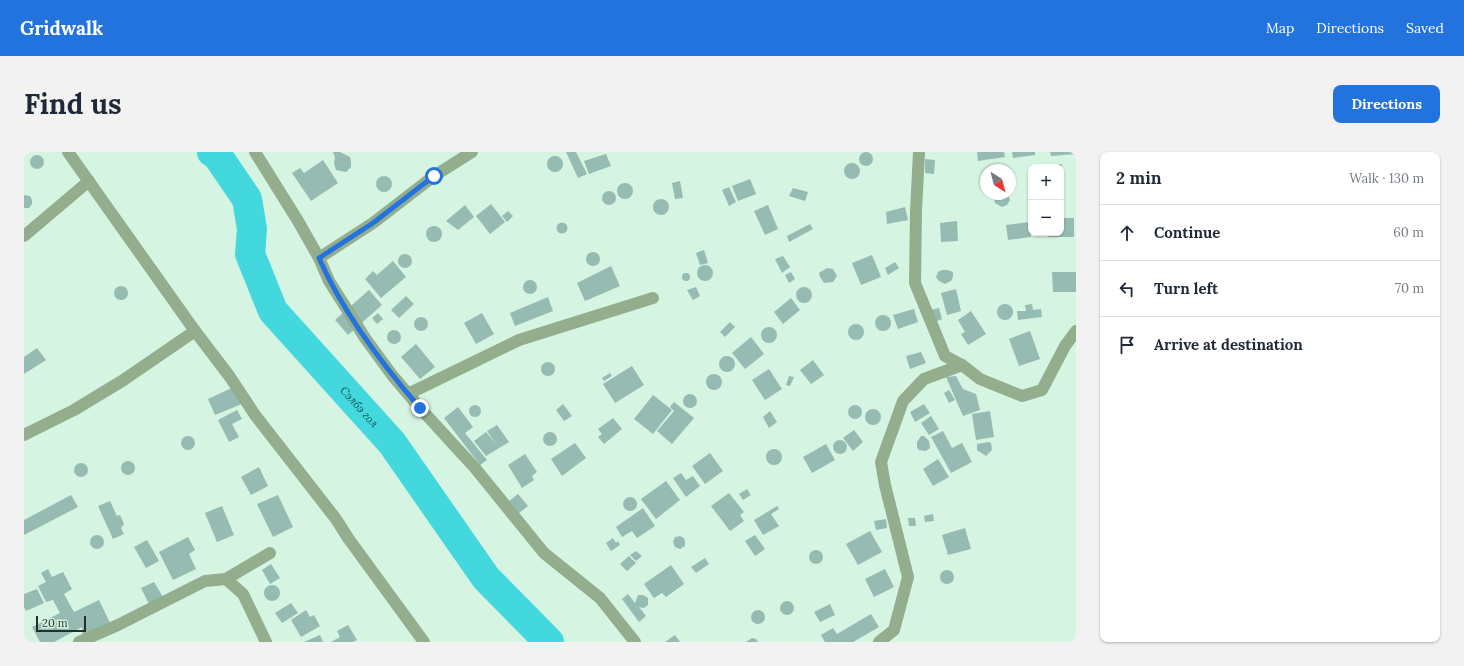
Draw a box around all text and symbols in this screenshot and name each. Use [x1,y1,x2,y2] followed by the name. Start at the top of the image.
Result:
[20,16,103,40] text: Gridwalk
[1266,19,1294,37] text: Map
[1316,19,1384,37] text: Directions
[1406,19,1444,37] text: Saved
[1333,85,1440,123] button: Directions
[24,86,122,122] text: Find us
[980,164,1016,200] north arrow
[1028,164,1064,236] map controls
[1028,164,1064,200] button: +
[425,167,443,185] route start
[1116,167,1162,189] text: 2 min
[1349,170,1424,187] text: Walk · 130 m
[1028,200,1064,236] button: −
[1116,222,1138,244] icon: ahead
[1154,223,1220,242] text: Continue
[1393,224,1424,241] text: 60 m
[1116,278,1138,300] icon: left
[1154,279,1218,298] text: Turn left
[1395,280,1424,297] text: 70 m
[1116,334,1138,356] icon: arrive
[1154,335,1303,354] text: Arrive at destination
[337,383,382,431] water label: Сэлбэ гол
[411,399,429,417] route end
[36,614,86,633] scale bar
[42,616,67,630] text: 20 m

